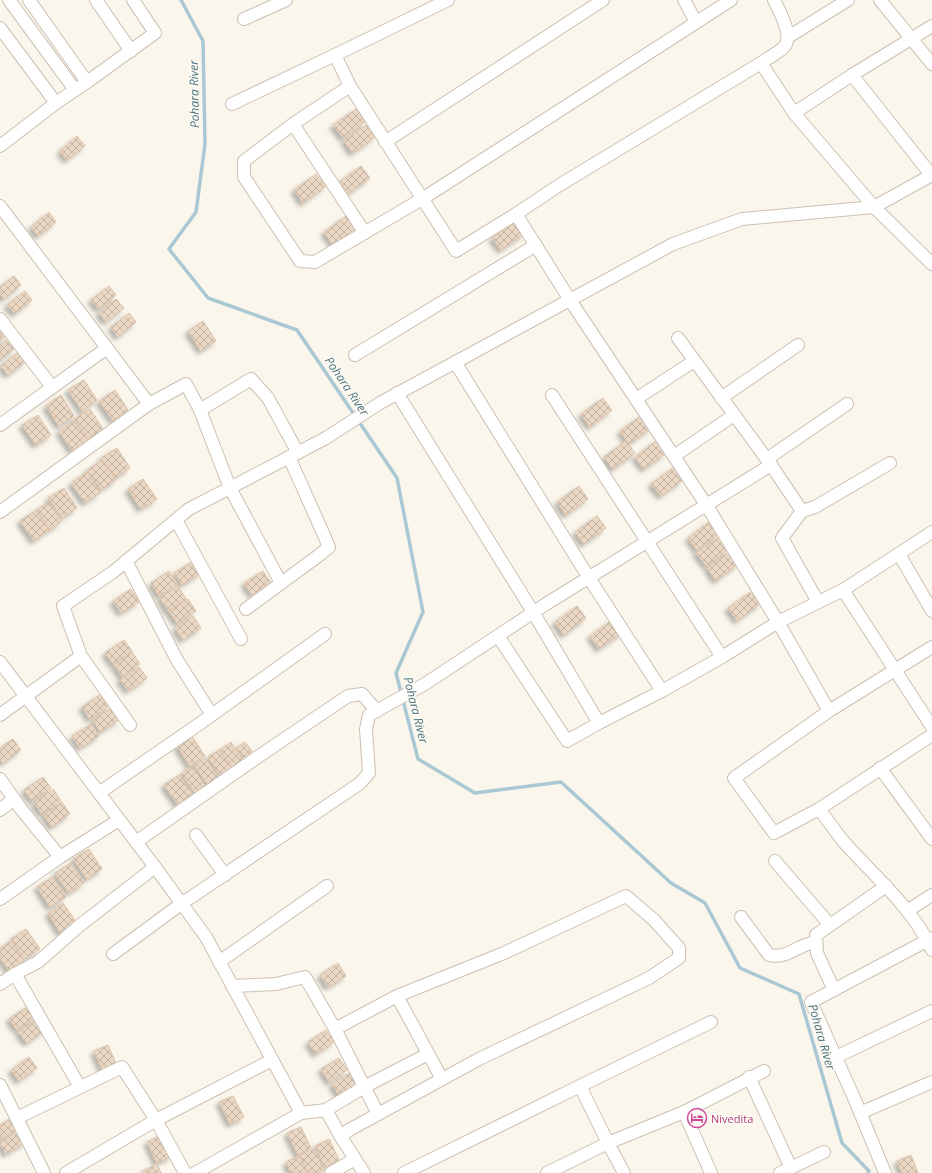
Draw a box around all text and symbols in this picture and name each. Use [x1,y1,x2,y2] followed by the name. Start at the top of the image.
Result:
[185,59,203,128] water label: Pohara River
[321,353,374,420] water label: Pohara River
[400,675,433,746] water label: Pohara River
[804,1002,840,1073] water label: Pohara River
[686,1107,708,1129] hotel icon: Nivedita
[711,1111,753,1126] place label: Nivedita

